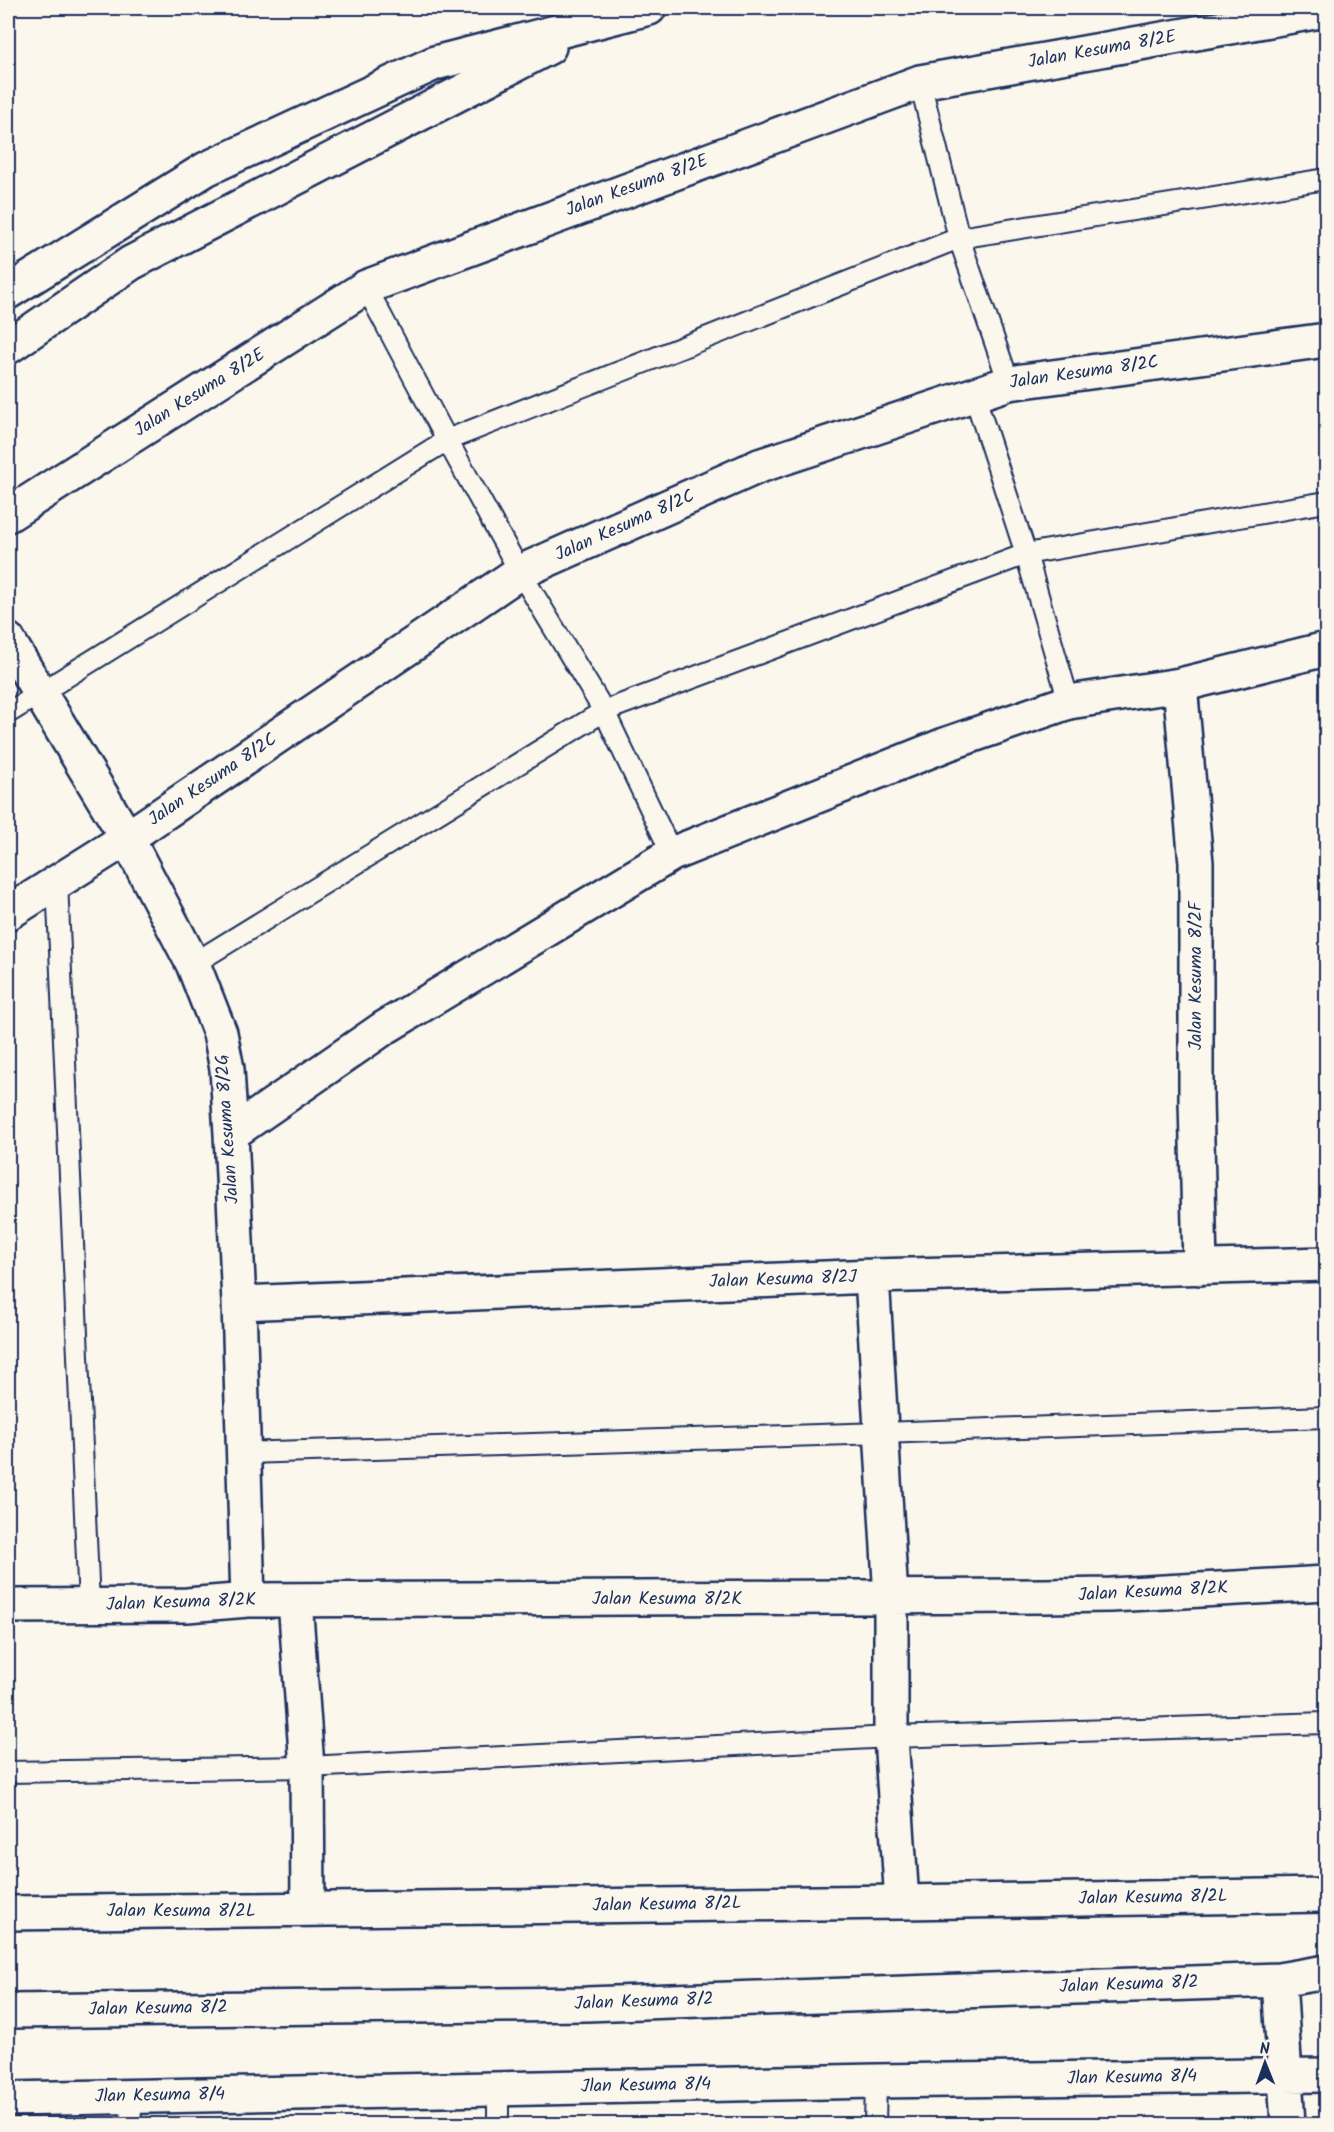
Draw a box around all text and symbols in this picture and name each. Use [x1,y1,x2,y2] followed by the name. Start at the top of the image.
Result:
[1026,23,1179,77] street label: Jalan Kesuma 8/2E
[562,147,713,225] street label: Jalan Kesuma 8/2E
[129,341,272,445] street label: Jalan Kesuma 8/2E
[1008,348,1160,398] street label: Jalan Kesuma 8/2C
[551,482,699,570] street label: Jalan Kesuma 8/2C
[143,726,283,834] street label: Jalan Kesuma 8/2C
[1182,900,1211,1050] street label: Jalan Kesuma 8/2F
[208,1053,248,1205] street label: Jalan Kesuma 8/2G
[709,1263,858,1297] street label: Jalan Kesuma 8/2J
[1077,1574,1229,1610] street label: Jalan Kesuma 8/2K
[592,1585,742,1614] street label: Jalan Kesuma 8/2K
[106,1586,257,1620] street label: Jalan Kesuma 8/2K
[1078,1882,1228,1914] street label: Jalan Kesuma 8/2L
[592,1889,742,1921] street label: Jalan Kesuma 8/2L
[106,1897,256,1926] street label: Jalan Kesuma 8/2L
[1059,1968,1199,2002] street label: Jalan Kesuma 8/2
[574,1985,714,2019] street label: Jalan Kesuma 8/2
[88,1993,228,2025] street label: Jalan Kesuma 8/2
[1235,2033,1295,2093] north arrow
[1259,2037,1270,2062] text: N
[1067,2062,1197,2094] street label: Jlan Kesuma 8/4
[581,2070,711,2102] street label: Jlan Kesuma 8/4
[95,2080,225,2112] street label: Jlan Kesuma 8/4

